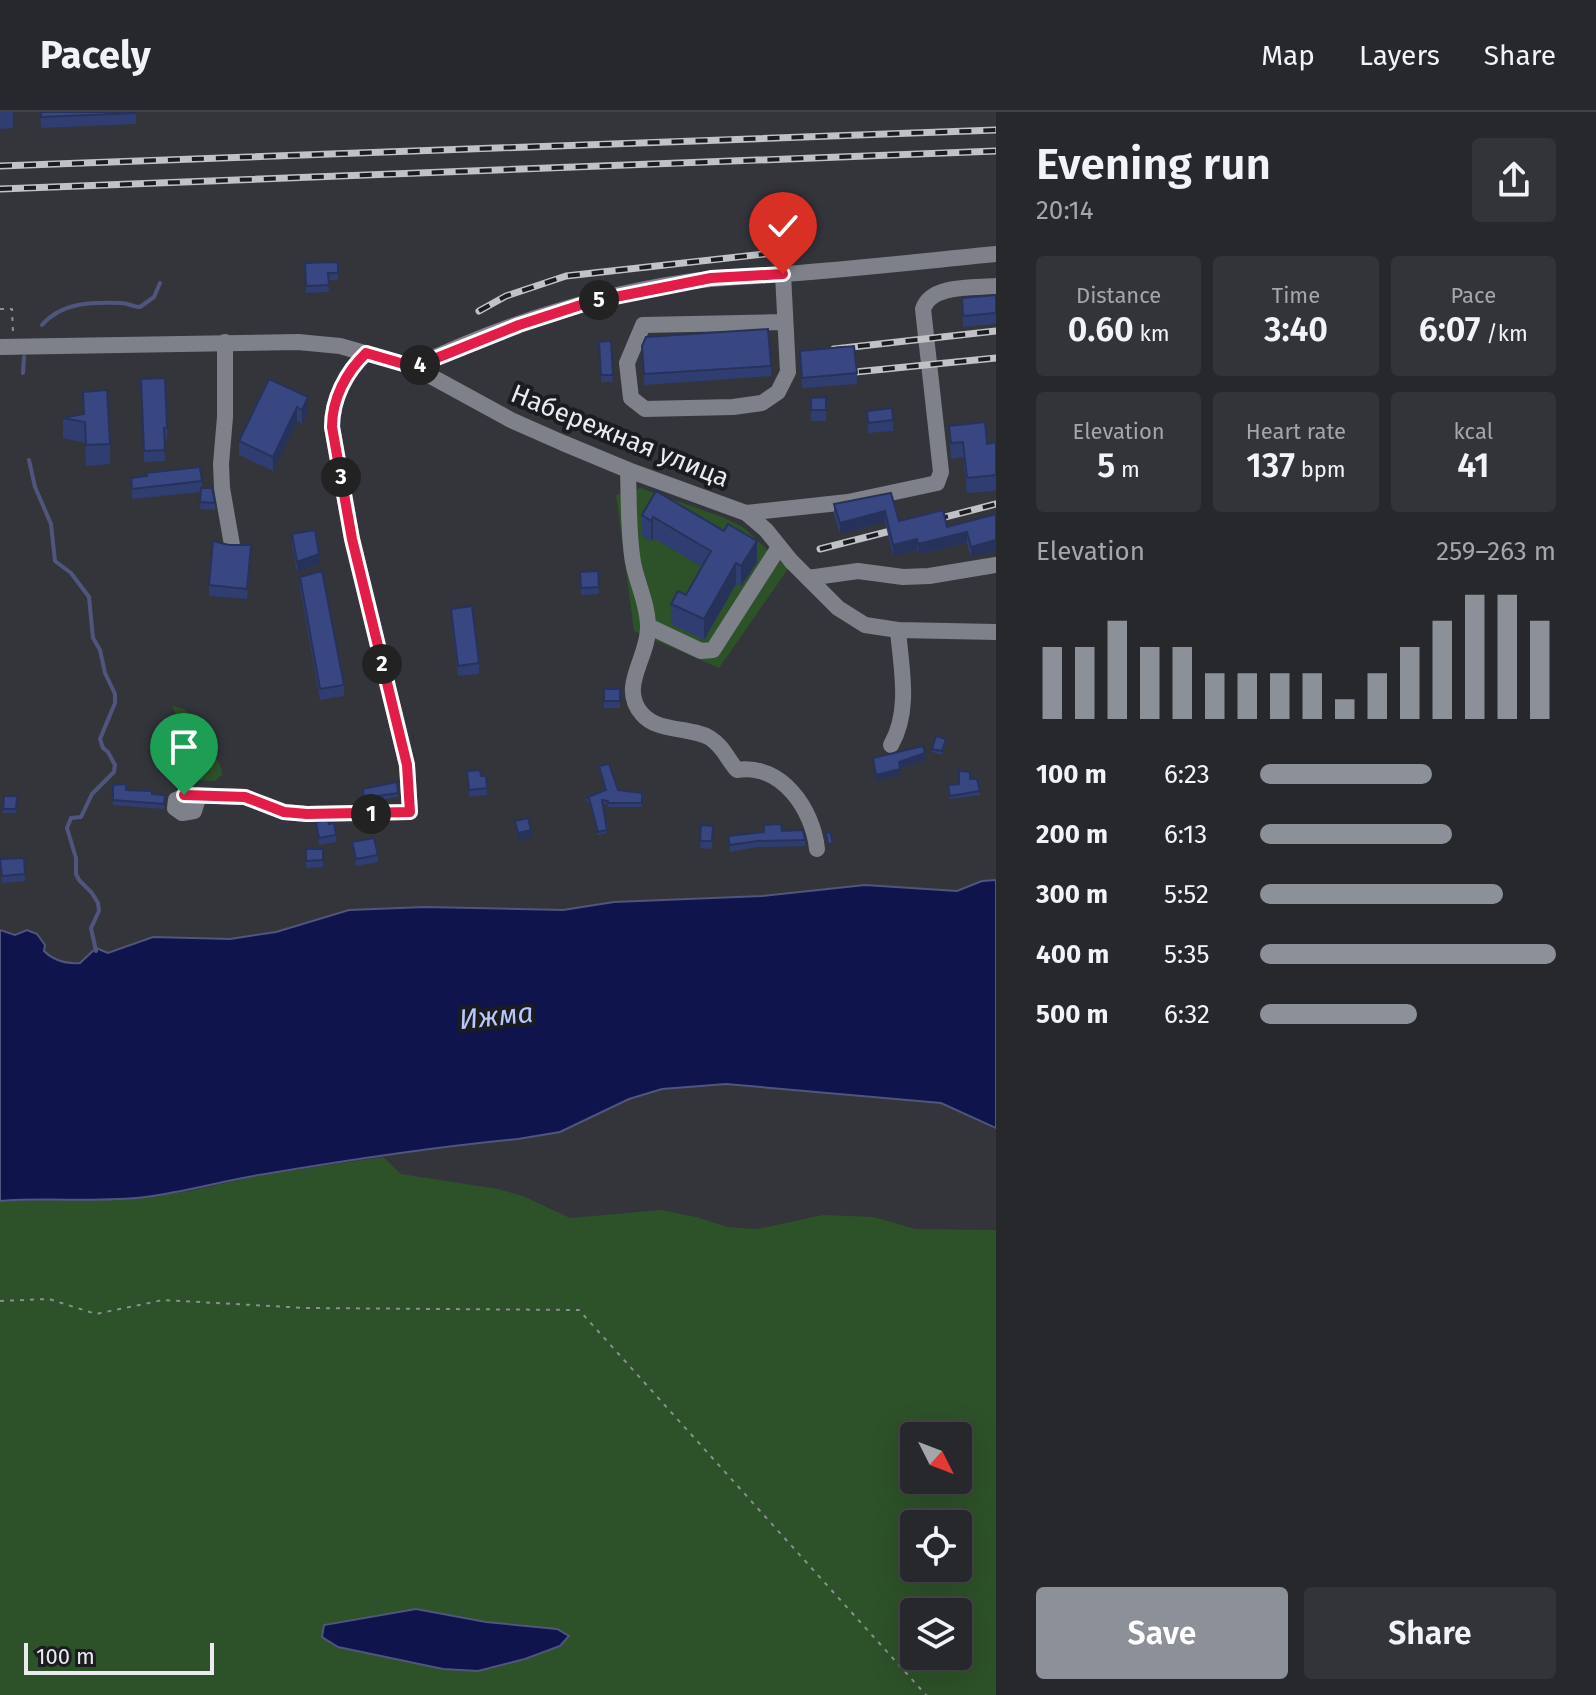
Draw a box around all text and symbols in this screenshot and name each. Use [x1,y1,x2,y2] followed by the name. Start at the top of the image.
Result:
[40,32,151,78] text: Pacely
[1261,39,1315,72] text: Map
[1359,39,1440,72] text: Layers
[1484,39,1556,72] text: Share
[1036,138,1271,191] text: Evening run
[1472,138,1556,222] button: share
[749,192,817,274] pin
[1036,195,1094,226] text: 20:14
[761,204,805,248] icon: check
[579,280,619,320] pin: 5
[1076,282,1161,309] text: Distance
[1272,282,1320,309] text: Time
[1451,282,1496,309] text: Pace
[593,286,605,313] text: 5
[1068,309,1134,350] text: 0.60
[1264,309,1328,350] text: 3:40
[1419,309,1481,350] text: 6:07
[1134,320,1170,347] text: km
[1481,320,1528,347] text: /km
[400,345,440,385] pin: 4
[414,351,426,378] text: 4
[506,378,734,494] street label: Набережная улица
[1073,418,1165,445] text: Elevation
[1246,418,1346,445] text: Heart rate
[1454,418,1493,445] text: kcal
[1097,445,1115,486] text: 5
[1246,445,1295,486] text: 137
[1457,445,1489,486] text: 41
[1115,456,1140,483] text: m
[1295,456,1346,483] text: bpm
[321,457,361,497] pin: 3
[335,463,347,490] text: 3
[1036,536,1145,567] text: Elevation
[1436,536,1556,567] text: 259–263 m
[362,644,402,684] pin: 2
[376,650,388,677] text: 2
[150,713,218,795] pin
[162,725,206,769] icon: arrive
[1036,759,1107,790] text: 100 m
[1164,759,1210,790] text: 6:23
[351,794,391,834] pin: 1
[366,800,376,827] text: 1
[1036,819,1108,850] text: 200 m
[1164,819,1207,850] text: 6:13
[1036,879,1108,910] text: 300 m
[1164,879,1209,910] text: 5:52
[1036,939,1109,970] text: 400 m
[1164,939,1210,970] text: 5:35
[457,996,535,1036] water label: Ижма
[1036,999,1109,1030] text: 500 m
[1164,999,1210,1030] text: 6:32
[900,1422,972,1494] north arrow
[900,1422,972,1670] map controls
[900,1510,972,1582] button: locate
[1036,1587,1288,1679] button: Save
[1304,1587,1556,1679] button: Share
[900,1598,972,1670] button: layers
[24,1639,214,1675] scale bar
[36,1643,95,1670] text: 100 m

